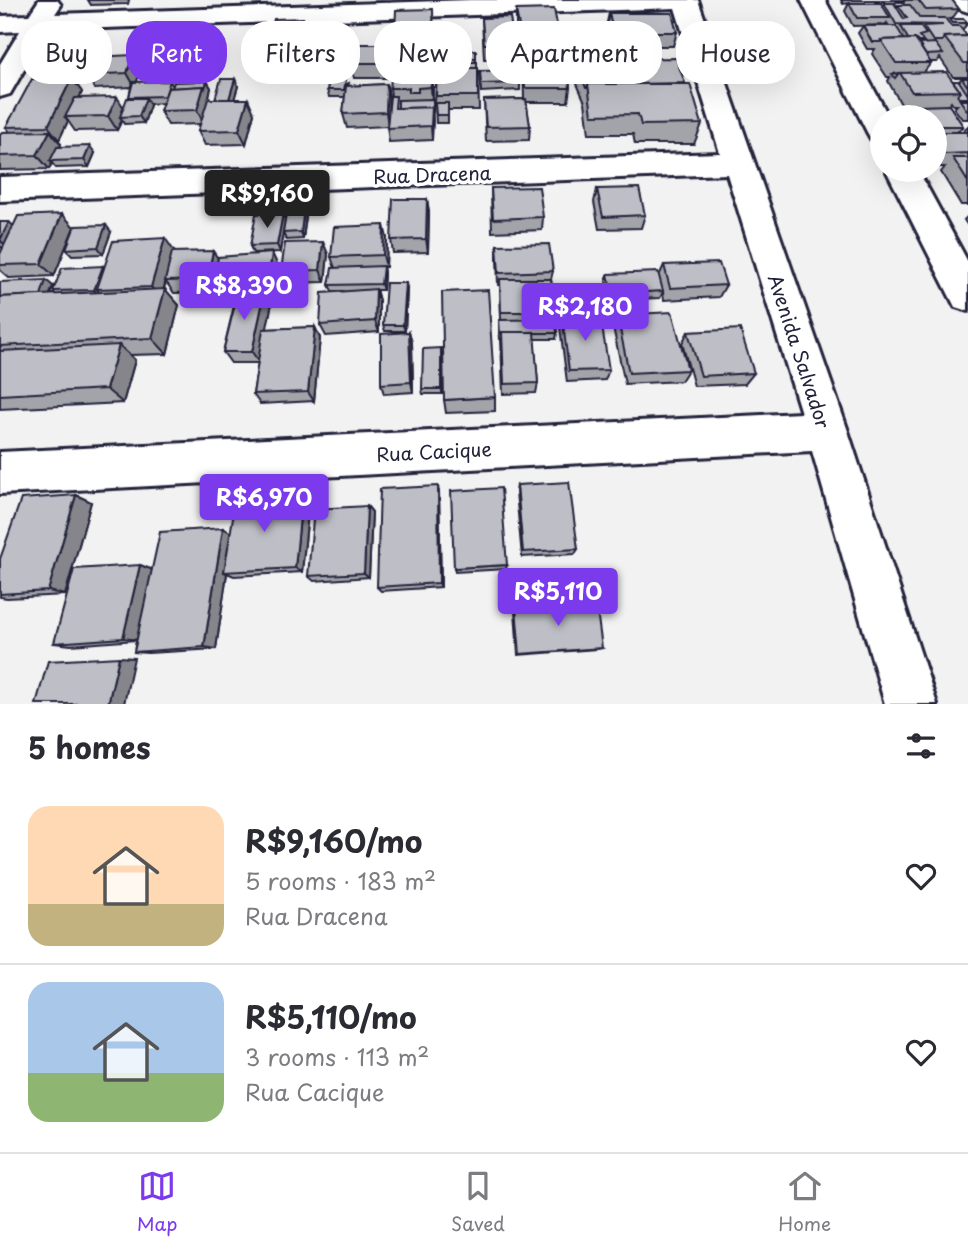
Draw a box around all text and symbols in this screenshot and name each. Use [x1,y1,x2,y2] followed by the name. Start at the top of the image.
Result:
[21,21,112,84] chip: Buy
[126,21,227,84] chip: Rent
[241,21,360,84] chip: Filters
[374,21,472,84] chip: New
[486,21,662,84] chip: Apartment
[676,21,795,84] chip: House
[870,105,947,182] map controls
[870,105,947,182] button: locate
[373,158,492,190] street label: Rua Dracena
[202,170,332,230] pin: R$9,160
[221,175,313,210] text: R$9,160
[179,262,309,322] pin: R$8,390
[195,267,293,302] text: R$8,390
[762,270,838,432] street label: Avenida Salvador
[520,284,650,343] pin: R$2,180
[538,288,632,323] text: R$2,180
[376,434,492,468] street label: Rua Cacique
[199,475,329,534] pin: R$6,970
[216,479,312,514] text: R$6,970
[493,568,623,628] pin: R$5,110
[514,573,602,608] text: R$5,110
[28,724,151,769] text: 5 homes
[902,727,940,765] icon: filters
[245,818,422,863] text: R$9,160/mo
[84,834,168,918] icon: home
[902,857,940,895] icon: heart
[245,863,436,898] text: 5 rooms · 183 m²
[245,898,388,933] text: Rua Dracena
[245,994,417,1039] text: R$5,110/mo
[84,1010,168,1094] icon: home
[902,1033,940,1071] icon: heart
[245,1039,429,1074] text: 3 rooms · 113 m²
[245,1074,385,1109] text: Rua Cacique
[137,1167,177,1237] tab: Map
[451,1167,505,1237] tab: Saved
[778,1167,831,1237] tab: Home

